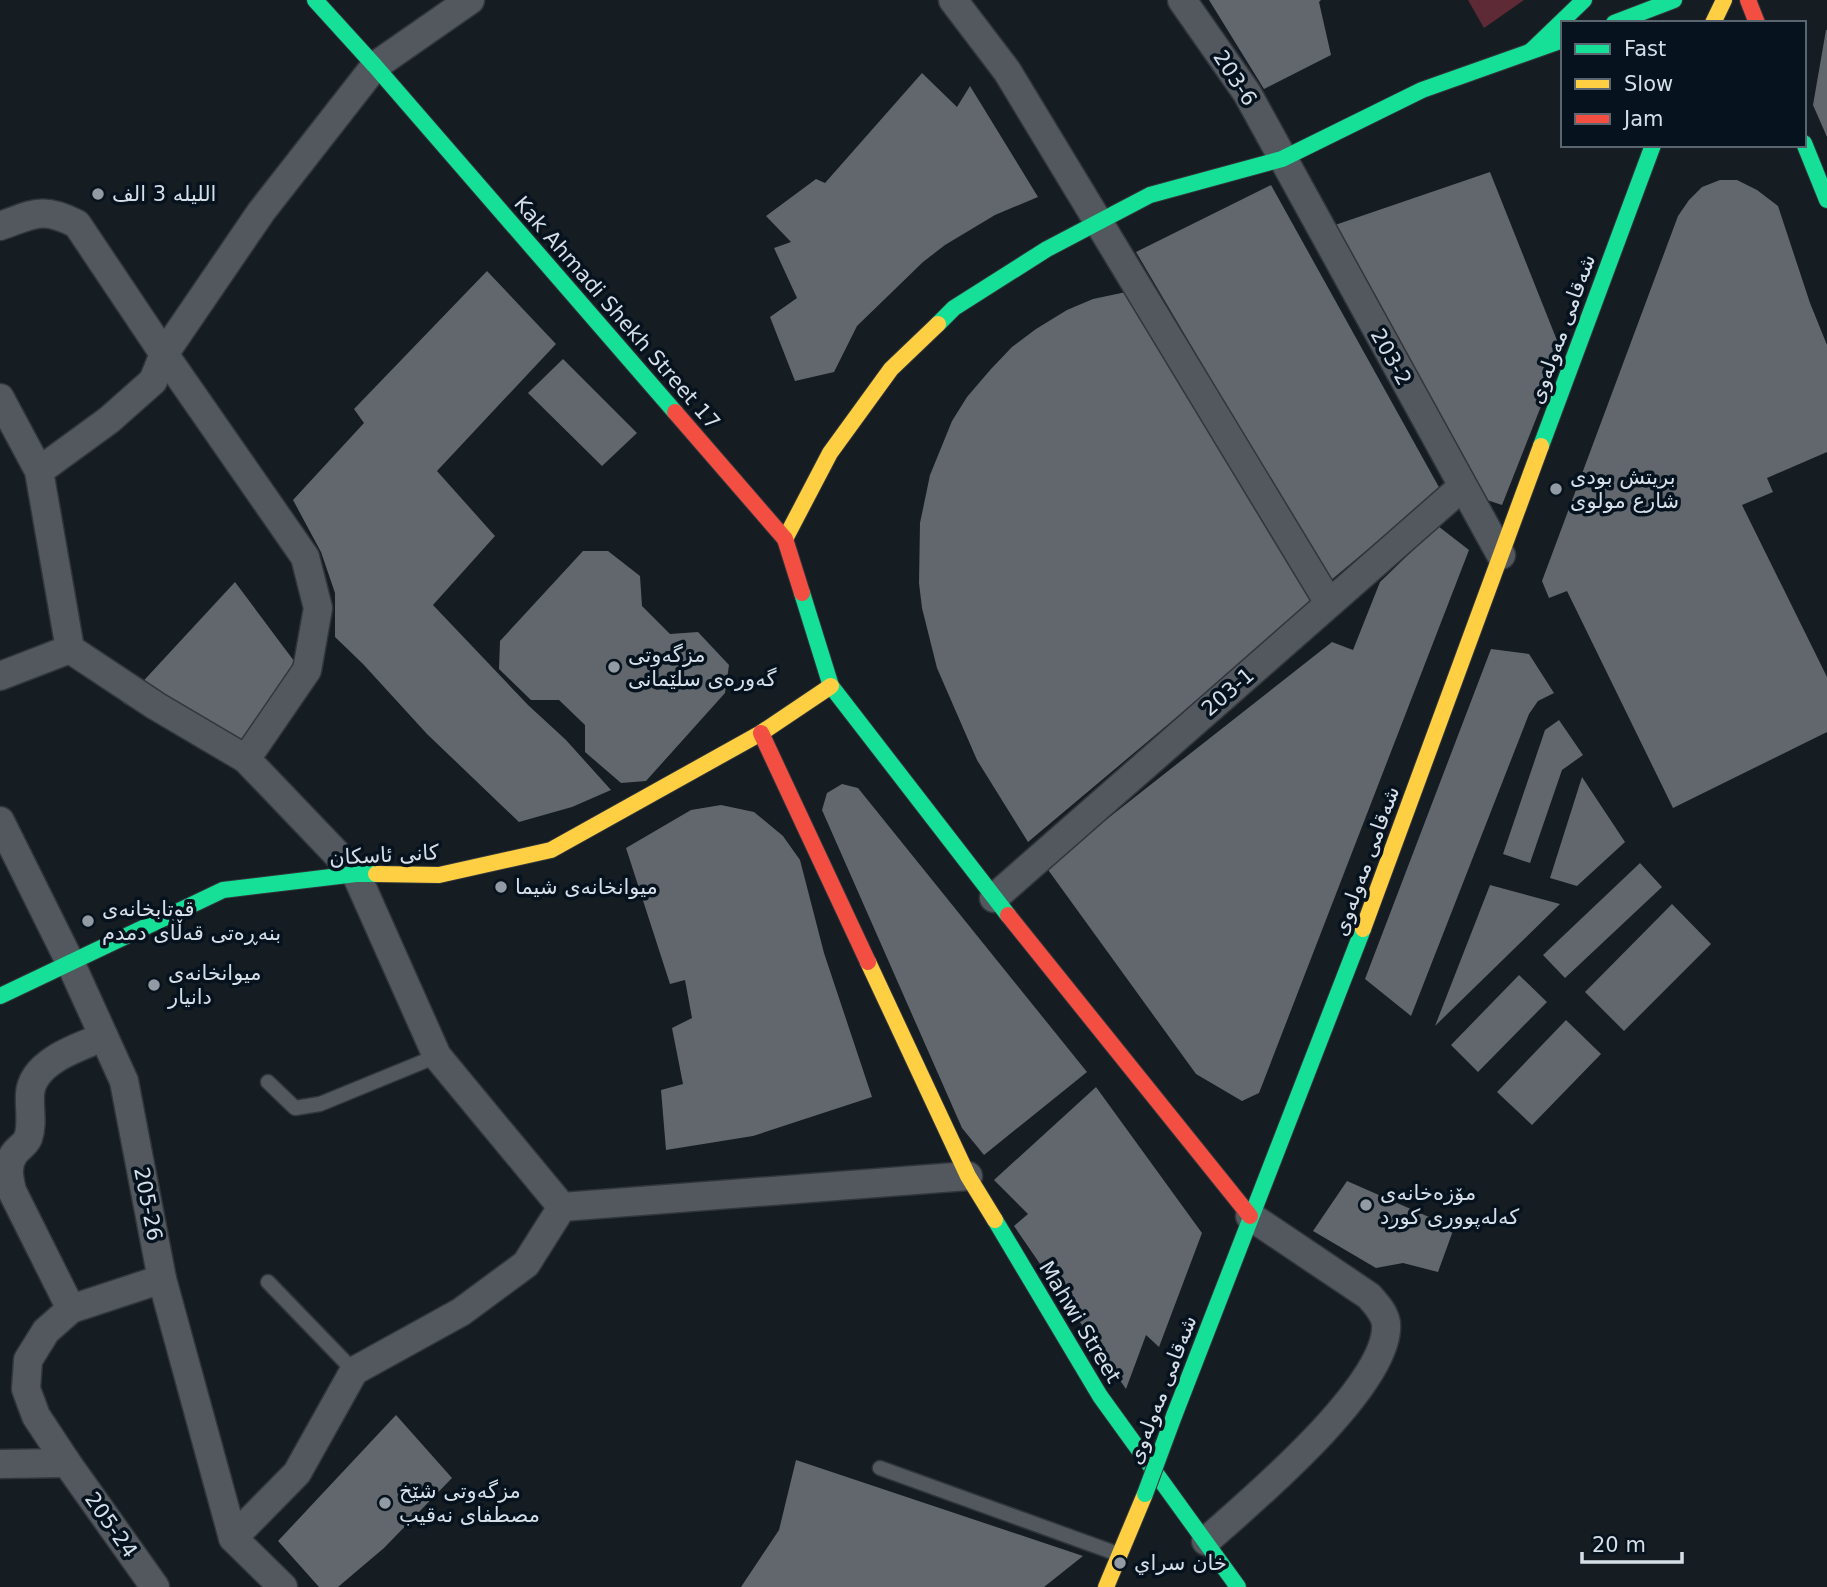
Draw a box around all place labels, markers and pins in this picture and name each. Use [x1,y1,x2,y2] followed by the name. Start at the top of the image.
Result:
[112,182,216,206] place label: الليله 3 الف
[90,186,106,202] marker: الليله 3 الف
[1570,465,1679,513] place label: بريتش بودى شارع مولوى
[1548,481,1564,497] marker: بريتش بودى شارع مولوى
[628,643,776,691] place label: مزگەوتی گەورەی سلێمانی
[606,659,622,675] marker: مزگەوتی گەورەی سلێمانی
[515,875,658,899] place label: میوانخانەی شیما
[493,879,509,895] marker: میوانخانەی شیما
[102,897,281,945] place label: قوتابخانەی بنەڕەتی قەڵای دمدم
[80,913,96,929] marker: قوتابخانەی بنەڕەتی قەڵای دمدم
[167,961,262,1009] place label: میوانخانەی دانیار
[146,977,162,993] marker: میوانخانەی دانیار
[1380,1181,1519,1229] place label: مۆزەخانەی کەلەپووری کورد
[1358,1197,1374,1213] marker: مۆزەخانەی کەلەپووری کورد
[399,1479,540,1527] place label: مزگە‌وتی شێخ مصطفای نە‌قیب
[377,1495,393,1511] marker: مزگە‌وتی شێخ مصطفای نە‌قیب
[1134,1551,1227,1575] place label: خان سراي
[1112,1555,1128,1571] marker: خان سراي

